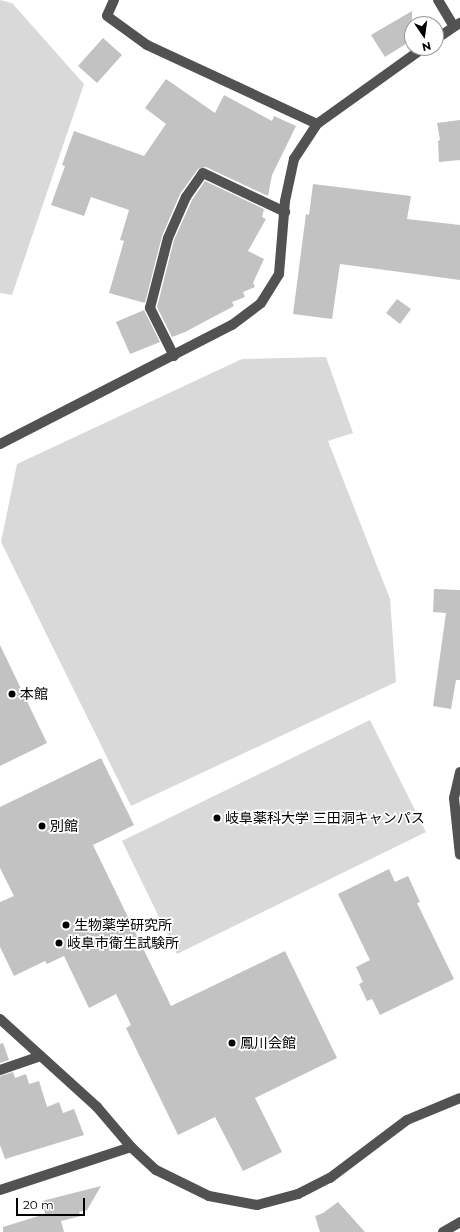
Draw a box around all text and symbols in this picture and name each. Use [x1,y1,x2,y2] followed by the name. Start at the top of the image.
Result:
[404,16,444,56] north arrow
[421,39,432,55] text: N
[20,686,48,702] place label: 本館
[7,689,17,699] marker: 本館
[225,810,425,826] place label: 岐阜薬科大学 三田洞キャンパス
[212,813,222,823] marker: 岐阜薬科大学 三田洞キャンパス
[50,818,78,834] place label: 別館
[37,821,47,831] marker: 別館
[74,917,172,933] place label: 生物薬学研究所
[61,920,71,930] marker: 生物薬学研究所
[67,935,179,951] place label: 岐阜市衛生試験所
[54,938,64,948] marker: 岐阜市衛生試験所
[240,1035,296,1051] place label: 鳳川会館
[227,1038,237,1048] marker: 鳳川会館
[18,1190,87,1216] scale bar
[23,1197,54,1212] text: 20 m

